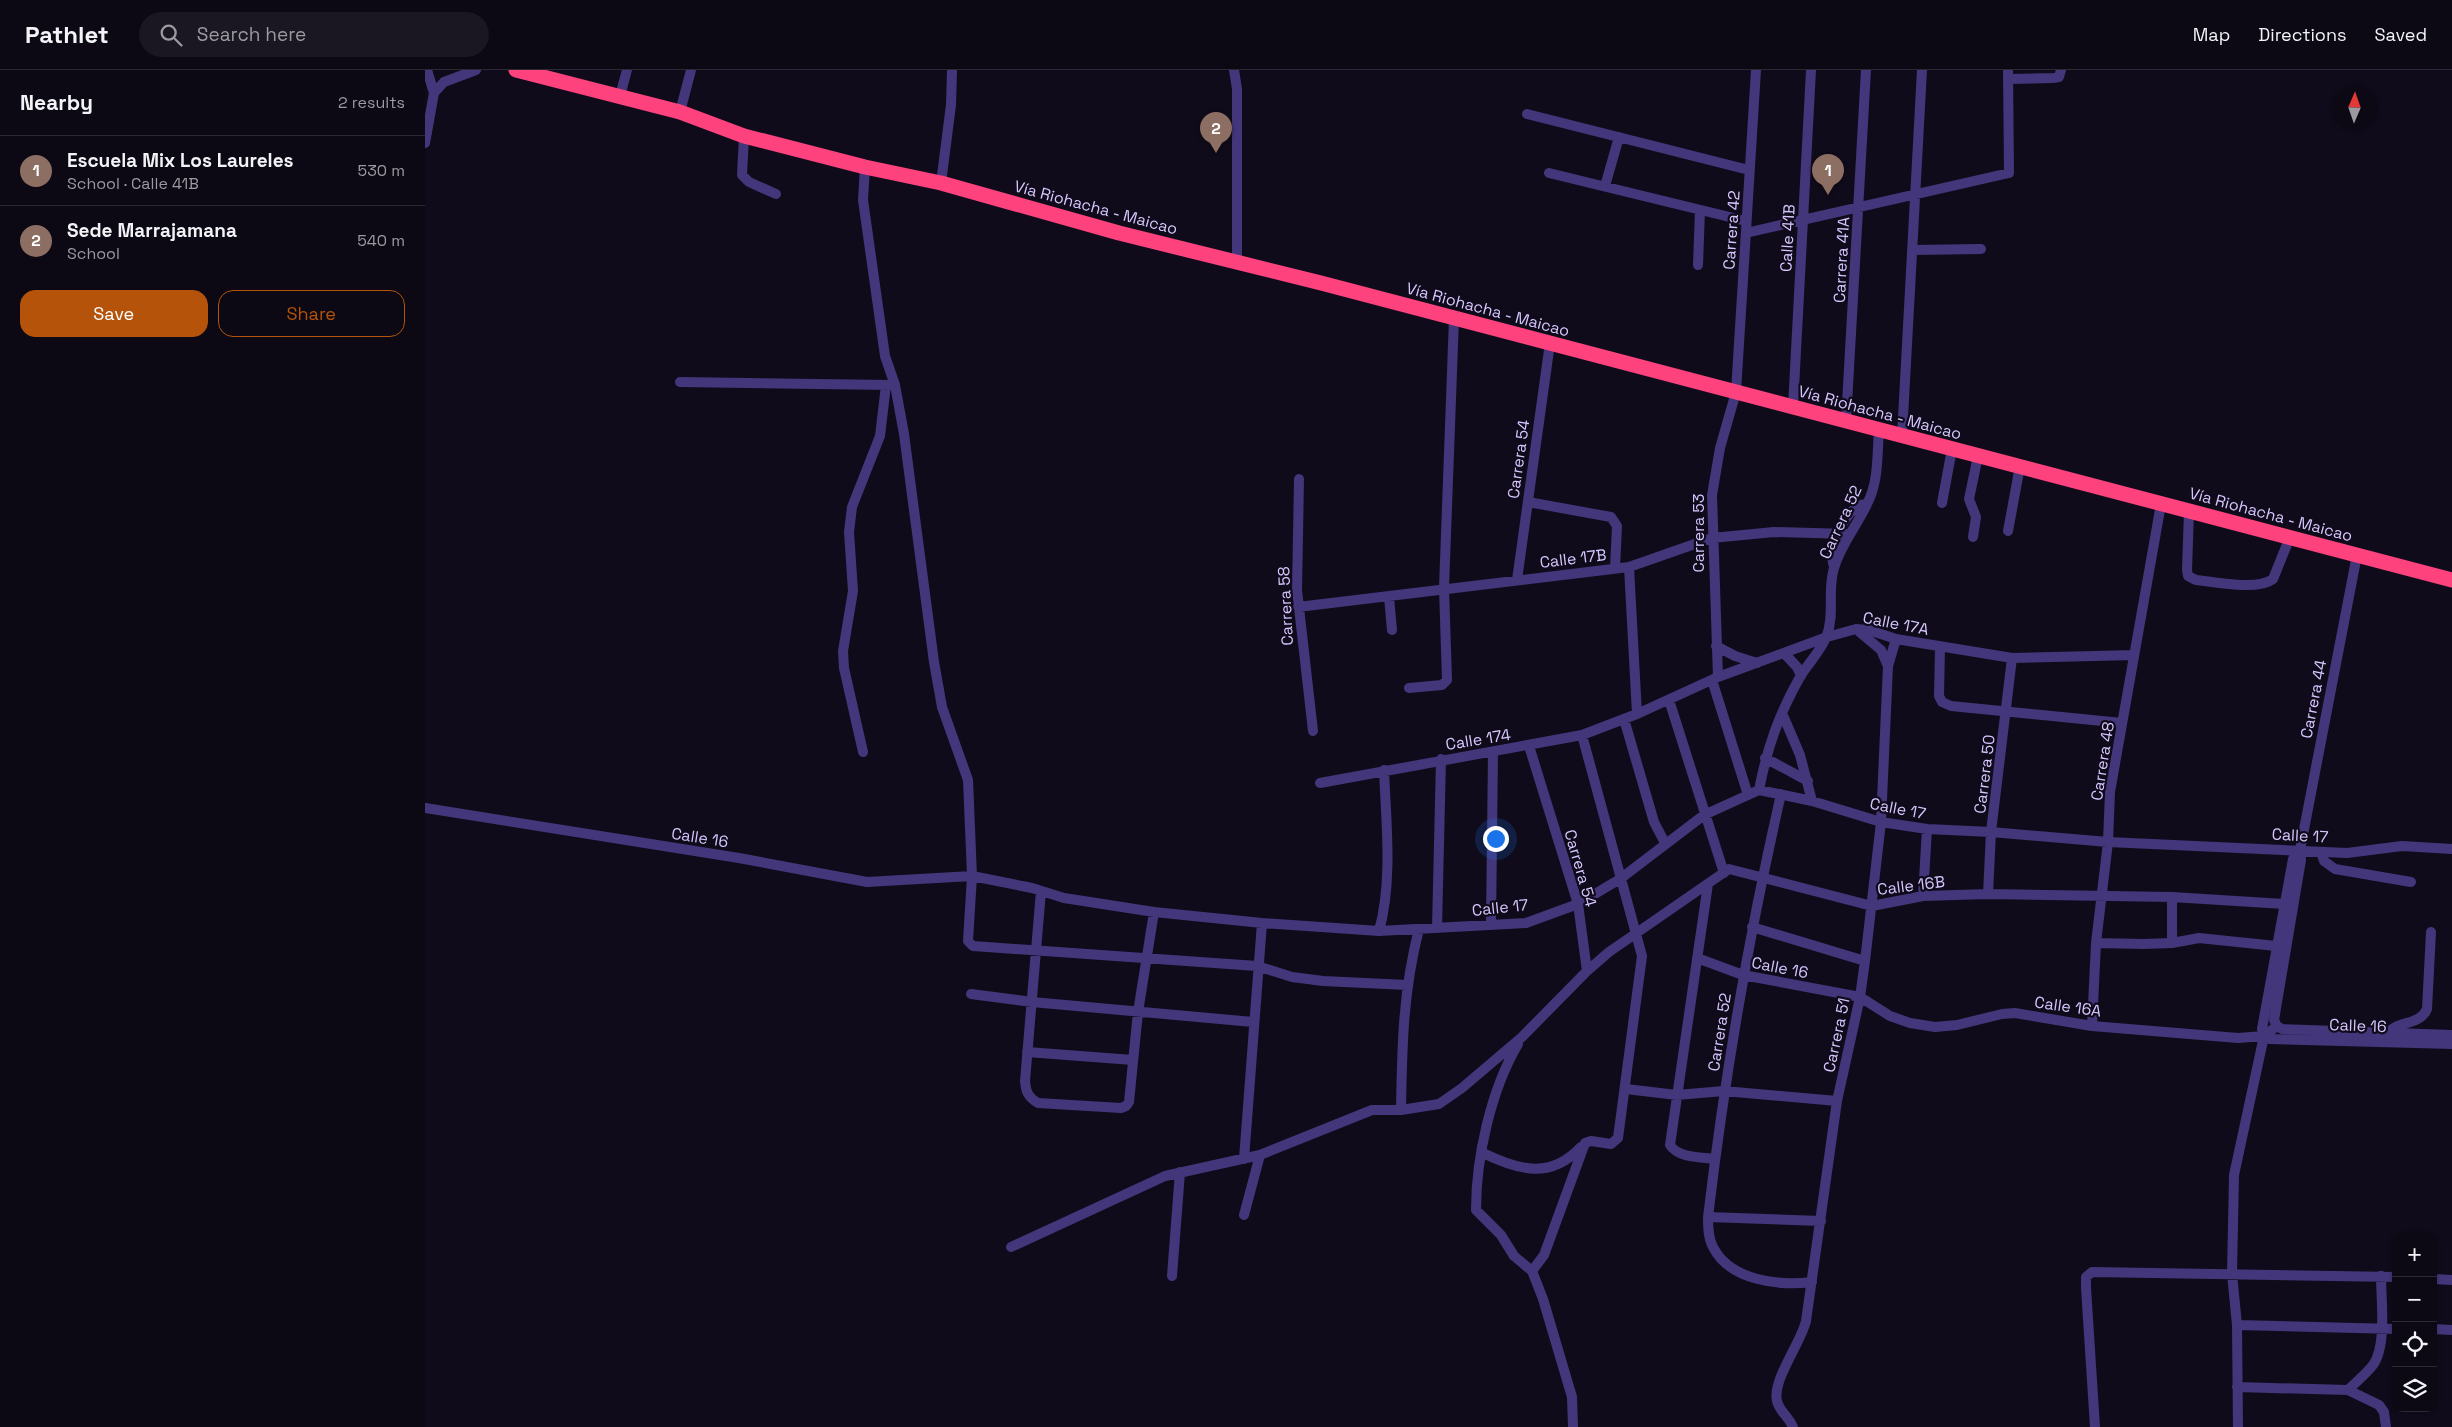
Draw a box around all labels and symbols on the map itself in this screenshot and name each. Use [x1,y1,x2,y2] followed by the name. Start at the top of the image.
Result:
[2332,85,2377,130] north arrow
[1200,112,1232,153] pin: 2
[1812,154,1844,195] pin: 1
[1012,176,1180,239] street label: Vía Riohacha - Maicao
[1718,190,1745,270] street label: Carrera 42
[1775,204,1800,272] street label: Calle 41B
[1829,216,1854,304] street label: Carrera 41A
[1404,278,1572,341] street label: Vía Riohacha - Maicao
[1796,381,1964,444] street label: Vía Riohacha - Maicao
[1503,418,1534,500] street label: Carrera 54
[1814,482,1867,562] street label: Carrera 52
[2187,483,2355,546] street label: Vía Riohacha - Maicao
[1688,493,1709,573] street label: Carrera 53
[1538,544,1608,573] street label: Calle 17B
[1273,566,1298,646] street label: Carrera 58
[1861,607,1931,640] street label: Calle 17A
[2296,658,2331,740] street label: Carrera 44
[2086,720,2119,802] street label: Carrera 48
[1444,724,1512,755] street label: Calle 174
[1969,733,2000,815] street label: Carrera 50
[1868,793,1928,824] street label: Calle 17
[670,823,730,852] street label: Calle 16
[2271,824,2329,847] street label: Calle 17
[1483,826,1509,852] your location
[1559,827,1602,909] street label: Carrera 54
[1876,871,1946,900] street label: Calle 16B
[1471,894,1529,921] street label: Calle 17
[1750,952,1810,983] street label: Calle 16
[1703,991,1736,1073] street label: Carrera 52
[2033,991,2103,1022] street label: Calle 16A
[1818,996,1855,1074] street label: Carrera 51
[2329,1014,2387,1037] street label: Calle 16

